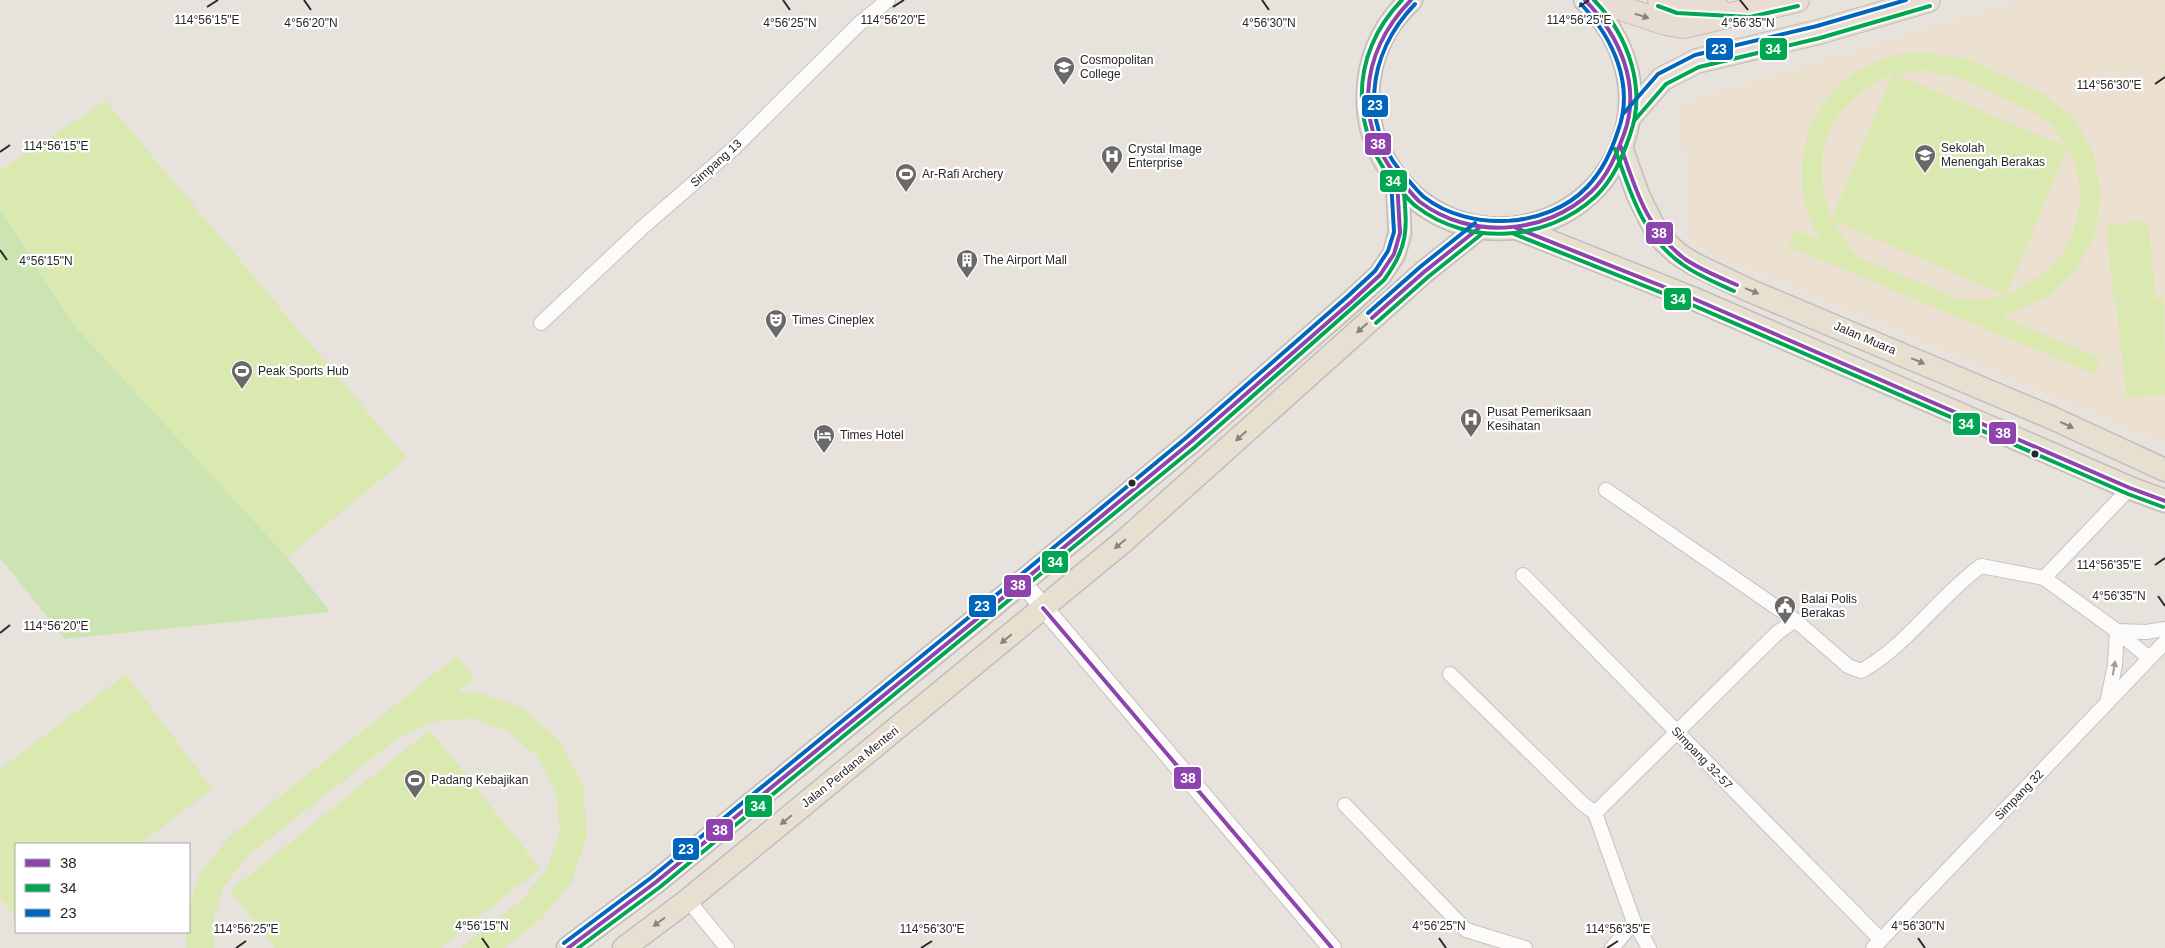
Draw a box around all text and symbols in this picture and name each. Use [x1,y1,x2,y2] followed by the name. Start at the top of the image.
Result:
[1635,12,1650,20] one-way arrow
[174,13,240,27] text: 114°56'15"E
[860,13,926,27] text: 114°56'20"E
[1546,13,1612,27] text: 114°56'25"E
[284,16,338,30] text: 4°56'20"N
[763,16,817,30] text: 4°56'25"N
[1242,16,1296,30] text: 4°56'30"N
[1721,16,1775,30] text: 4°56'35"N
[1705,37,1734,61] line badge: 23
[1759,37,1788,61] line badge: 34
[1711,41,1727,57] text: 23
[1765,41,1781,57] text: 34
[1080,53,1153,81] place label: Cosmopolitan College
[1052,55,1076,86] school or university icon: Cosmopolitan College
[2076,78,2142,92] text: 114°56'30"E
[1361,94,1389,118] line badge: 23
[1367,97,1383,113] text: 23
[1364,132,1392,156] line badge: 38
[688,136,745,190] street label: Simpang 13
[1370,136,1386,152] text: 38
[23,139,89,153] text: 114°56'15"E
[1941,141,2045,169] place label: Sekolah Menengah Berakas
[1128,142,1202,170] place label: Crystal Image Enterprise
[1913,143,1937,174] school or university icon: Sekolah Menengah Berakas
[1100,144,1124,175] hospital icon: Crystal Image Enterprise
[894,162,918,193] sports icon: Ar-Rafi Archery
[922,167,1003,181] place label: Ar-Rafi Archery
[1379,169,1408,193] line badge: 34
[1385,173,1401,189] text: 34
[1645,221,1674,245] line badge: 38
[1651,225,1667,241] text: 38
[955,248,979,279] building icon: The Airport Mall
[983,253,1067,267] place label: The Airport Mall
[19,254,73,268] text: 4°56'15"N
[1663,287,1692,311] line badge: 34
[1745,287,1760,295] one-way arrow
[1670,291,1686,307] text: 34
[764,308,788,339] theatre icon: Times Cineplex
[792,313,874,327] place label: Times Cineplex
[1832,319,1898,357] street label: Jalan Muara
[1356,322,1369,333] one-way arrow
[1911,357,1925,365] one-way arrow
[230,359,254,390] sports icon: Peak Sports Hub
[258,364,349,378] place label: Peak Sports Hub
[1487,405,1591,433] place label: Pusat Pemeriksaan Kesihatan
[1459,407,1483,438] hospital icon: Pusat Pemeriksaan Kesihatan
[1952,412,1981,436] line badge: 34
[1958,416,1974,432] text: 34
[1988,421,2017,445] line badge: 38
[2060,422,2074,430] one-way arrow
[812,423,836,454] hotel icon: Times Hotel
[1995,425,2011,441] text: 38
[840,428,904,442] place label: Times Hotel
[1236,430,1248,442] one-way arrow
[2030,449,2040,459] unlabelled marker
[1127,478,1137,488] unlabelled marker
[1114,538,1126,549] one-way arrow
[1041,550,1069,574] line badge: 34
[1047,554,1063,570] text: 34
[2076,558,2142,572] text: 114°56'35"E
[1003,574,1032,598] line badge: 38
[1010,577,1026,593] text: 38
[2092,589,2146,603] text: 4°56'35"N
[1801,592,1857,620] place label: Balai Polis Berakas
[968,594,997,618] line badge: 23
[1773,594,1797,625] public building icon: Balai Polis Berakas
[974,598,990,614] text: 23
[23,619,89,633] text: 114°56'20"E
[1000,633,1013,644] one-way arrow
[2111,659,2119,675] one-way arrow
[799,724,901,810] street label: Jalan Perdana Menteri
[1669,724,1736,792] street label: Simpang 32-57
[1173,766,1202,790] line badge: 38
[1992,767,2047,823] street label: Simpang 32
[403,768,427,799] sports icon: Padang Kebajikan
[1180,770,1196,786] text: 38
[431,773,528,787] place label: Padang Kebajikan
[744,794,773,818] line badge: 34
[750,798,766,814] text: 34
[780,814,793,825] one-way arrow
[705,818,734,842] line badge: 38
[712,822,728,838] text: 38
[672,837,700,861] line badge: 23
[678,841,694,857] text: 23
[15,843,190,933] legend
[60,854,77,871] text: 38
[60,879,77,896] text: 34
[60,904,77,921] text: 23
[653,916,666,927] one-way arrow
[455,919,509,933] text: 4°56'15"N
[1412,919,1466,933] text: 4°56'25"N
[1891,919,1945,933] text: 4°56'30"N
[213,922,279,936] text: 114°56'25"E
[899,922,965,936] text: 114°56'30"E
[1585,922,1651,936] text: 114°56'35"E

